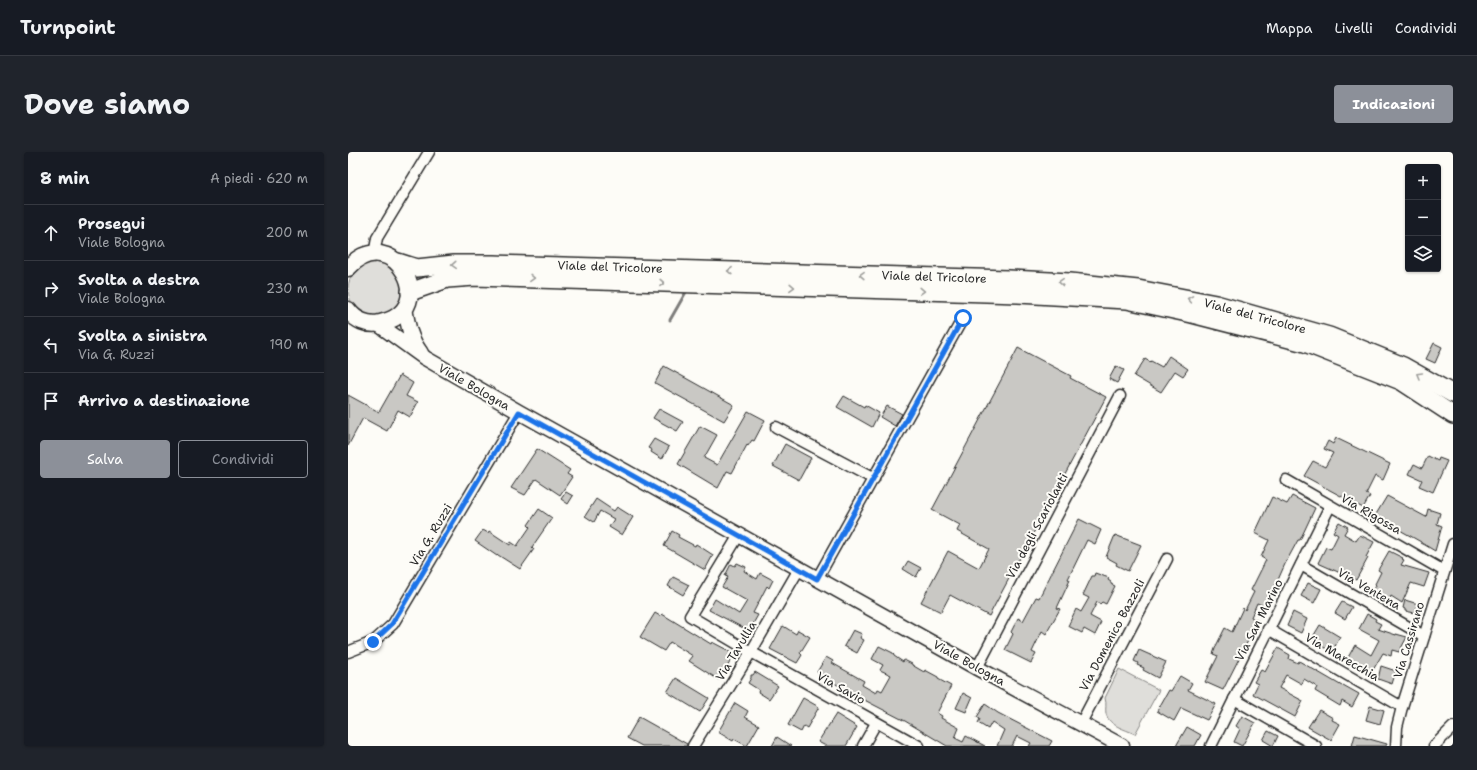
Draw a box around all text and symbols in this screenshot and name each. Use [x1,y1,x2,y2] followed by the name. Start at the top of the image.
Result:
[20,15,116,40] text: Turnpoint
[1266,19,1313,37] text: Mappa
[1335,19,1373,37] text: Livelli
[1395,19,1457,37] text: Condividi
[24,85,190,123] text: Dove siamo
[1334,85,1453,123] button: Indicazioni
[1405,164,1441,272] map controls
[1405,164,1441,200] button: +
[40,167,90,189] text: 8 min
[210,170,308,187] text: A piedi · 620 m
[1405,200,1441,236] button: −
[78,214,145,234] text: Prosegui
[40,222,62,244] icon: ahead
[266,224,308,241] text: 200 m
[78,234,165,251] text: Viale Bologna
[1405,236,1441,272] button: layers
[557,257,663,277] street label: Viale del Tricolore
[451,260,457,269] one-way arrow
[727,267,733,275] one-way arrow
[881,267,987,287] street label: Viale del Tricolore
[78,270,200,290] text: Svolta a destra
[859,271,865,279] one-way arrow
[529,274,535,283] one-way arrow
[40,278,62,300] icon: right
[659,278,665,287] one-way arrow
[1058,278,1064,286] one-way arrow
[266,280,308,297] text: 230 m
[789,282,795,291] one-way arrow
[919,286,925,295] one-way arrow
[78,290,165,307] text: Viale Bologna
[1187,295,1193,304] one-way arrow
[1202,295,1308,337] street label: Viale del Tricolore
[954,309,972,327] route start
[78,326,207,346] text: Svolta a sinistra
[40,334,62,356] icon: left
[269,336,308,353] text: 190 m
[78,346,154,363] text: Via G. Ruzzi
[435,360,513,414] street label: Viale Bologna
[1416,372,1423,379] one-way arrow
[40,390,62,412] icon: arrive
[78,391,250,411] text: Arrivo a destinazione
[40,440,170,478] button: Salva
[178,440,308,478] button: Condividi
[1002,470,1072,582] street label: Via degli Scariolanti
[1338,490,1405,538] street label: Via Rigossa
[406,501,456,569] street label: Via G. Ruzzi
[1335,564,1404,614] street label: Via Ventena
[1076,576,1148,694] street label: Via Domenico Bazzoli
[1231,576,1287,664] street label: Via San Marino
[1390,600,1428,680] street label: Via Cassirano
[712,618,760,684] street label: Via Tavullia
[1302,629,1382,685] street label: Via Marecchia
[364,633,382,651] route end
[930,637,1008,690] street label: Viale Bologna
[814,668,868,708] street label: Via Savio

